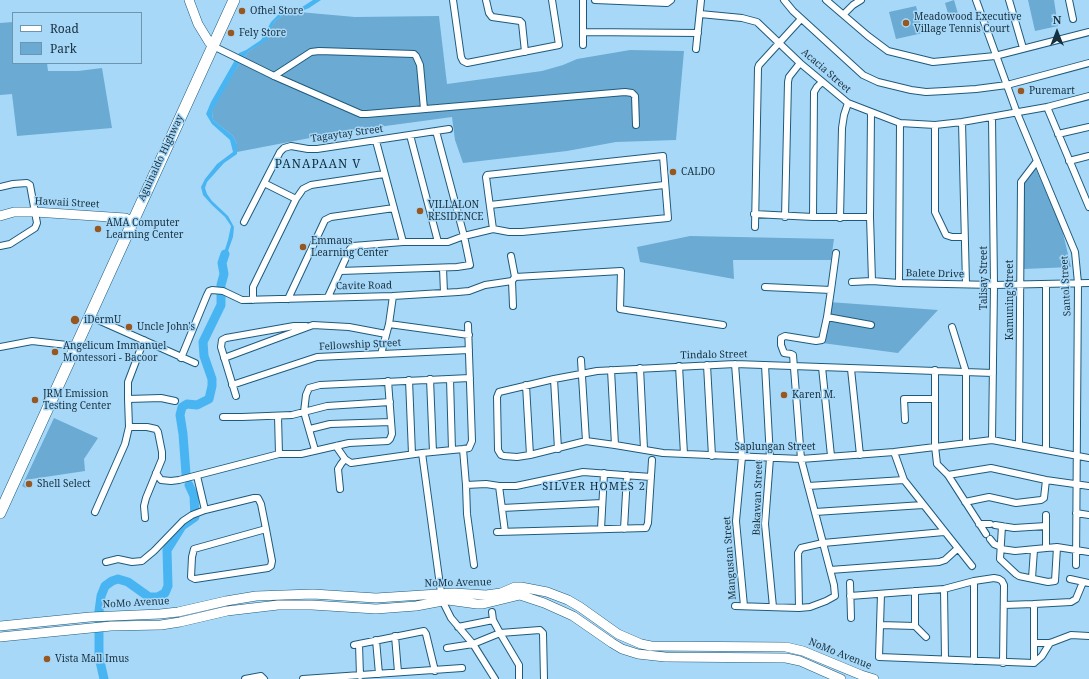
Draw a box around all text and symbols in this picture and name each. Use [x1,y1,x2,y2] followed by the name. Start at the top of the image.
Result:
[250,5,303,17] place label: Ofhel Store
[237,6,247,16] marker: Ofhel Store
[914,11,1022,34] place label: Meadowood Executive Village Tennis Court
[12,12,142,64] legend
[1037,12,1077,52] north arrow
[1053,12,1061,27] text: N
[901,18,911,28] marker: Meadowood Executive Village Tennis Court
[50,20,79,37] text: Road
[239,27,286,39] place label: Fely Store
[226,28,236,38] marker: Fely Store
[50,40,77,57] text: Park
[799,46,853,96] street label: Acacia Street
[1029,85,1075,97] place label: Puremart
[1016,86,1026,96] marker: Puremart
[136,113,186,203] street label: Aguinaldo Highway
[310,123,384,145] street label: Tagaytay Street
[275,158,361,172] district label: PANAPAAN V
[681,166,715,178] place label: CALDO
[668,167,678,177] marker: CALDO
[34,195,100,211] street label: Hawaii Street
[428,199,483,222] place label: VILLALON RESIDENCE
[415,206,425,216] marker: VILLALON RESIDENCE
[106,217,184,240] place label: AMA Computer Learning Center
[93,224,103,234] marker: AMA Computer Learning Center
[311,235,389,258] place label: Emmaus Learning Center
[298,242,308,252] marker: Emmaus Learning Center
[978,246,990,310] street label: Talisay Street
[1058,256,1074,316] street label: Santol Street
[1004,260,1016,340] street label: Kamuning Street
[906,267,964,281] street label: Balete Drive
[336,280,392,292] street label: Cavite Road
[69,314,81,326] marker: iDermU
[84,314,121,326] place label: iDermU
[137,321,195,333] place label: Uncle John's
[124,322,134,332] marker: Uncle John's
[319,337,401,353] street label: Fellowship Street
[63,340,166,364] place label: Angelicum Immanuel Montessori - Bacoor
[50,347,60,357] marker: Angelicum Immanuel Montessori - Bacoor
[680,348,748,362] street label: Tindalo Street
[43,388,111,412] place label: JRM Emission Testing Center
[792,389,836,401] place label: Karen M.
[779,390,789,400] marker: Karen M.
[30,395,40,405] marker: JRM Emission Testing Center
[734,441,816,453] street label: Saplungan Street
[751,460,765,536] street label: Bakawan Street
[37,478,91,490] place label: Shell Select
[24,479,34,489] marker: Shell Select
[542,480,646,494] district label: SILVER HOMES 2
[721,516,739,600] street label: Mangustan Street
[424,576,492,590] street label: NoMo Avenue
[102,595,170,611] street label: NoMo Avenue
[807,636,873,672] street label: NoMo Avenue
[55,653,129,665] place label: Vista Mall Imus
[42,654,52,664] marker: Vista Mall Imus

